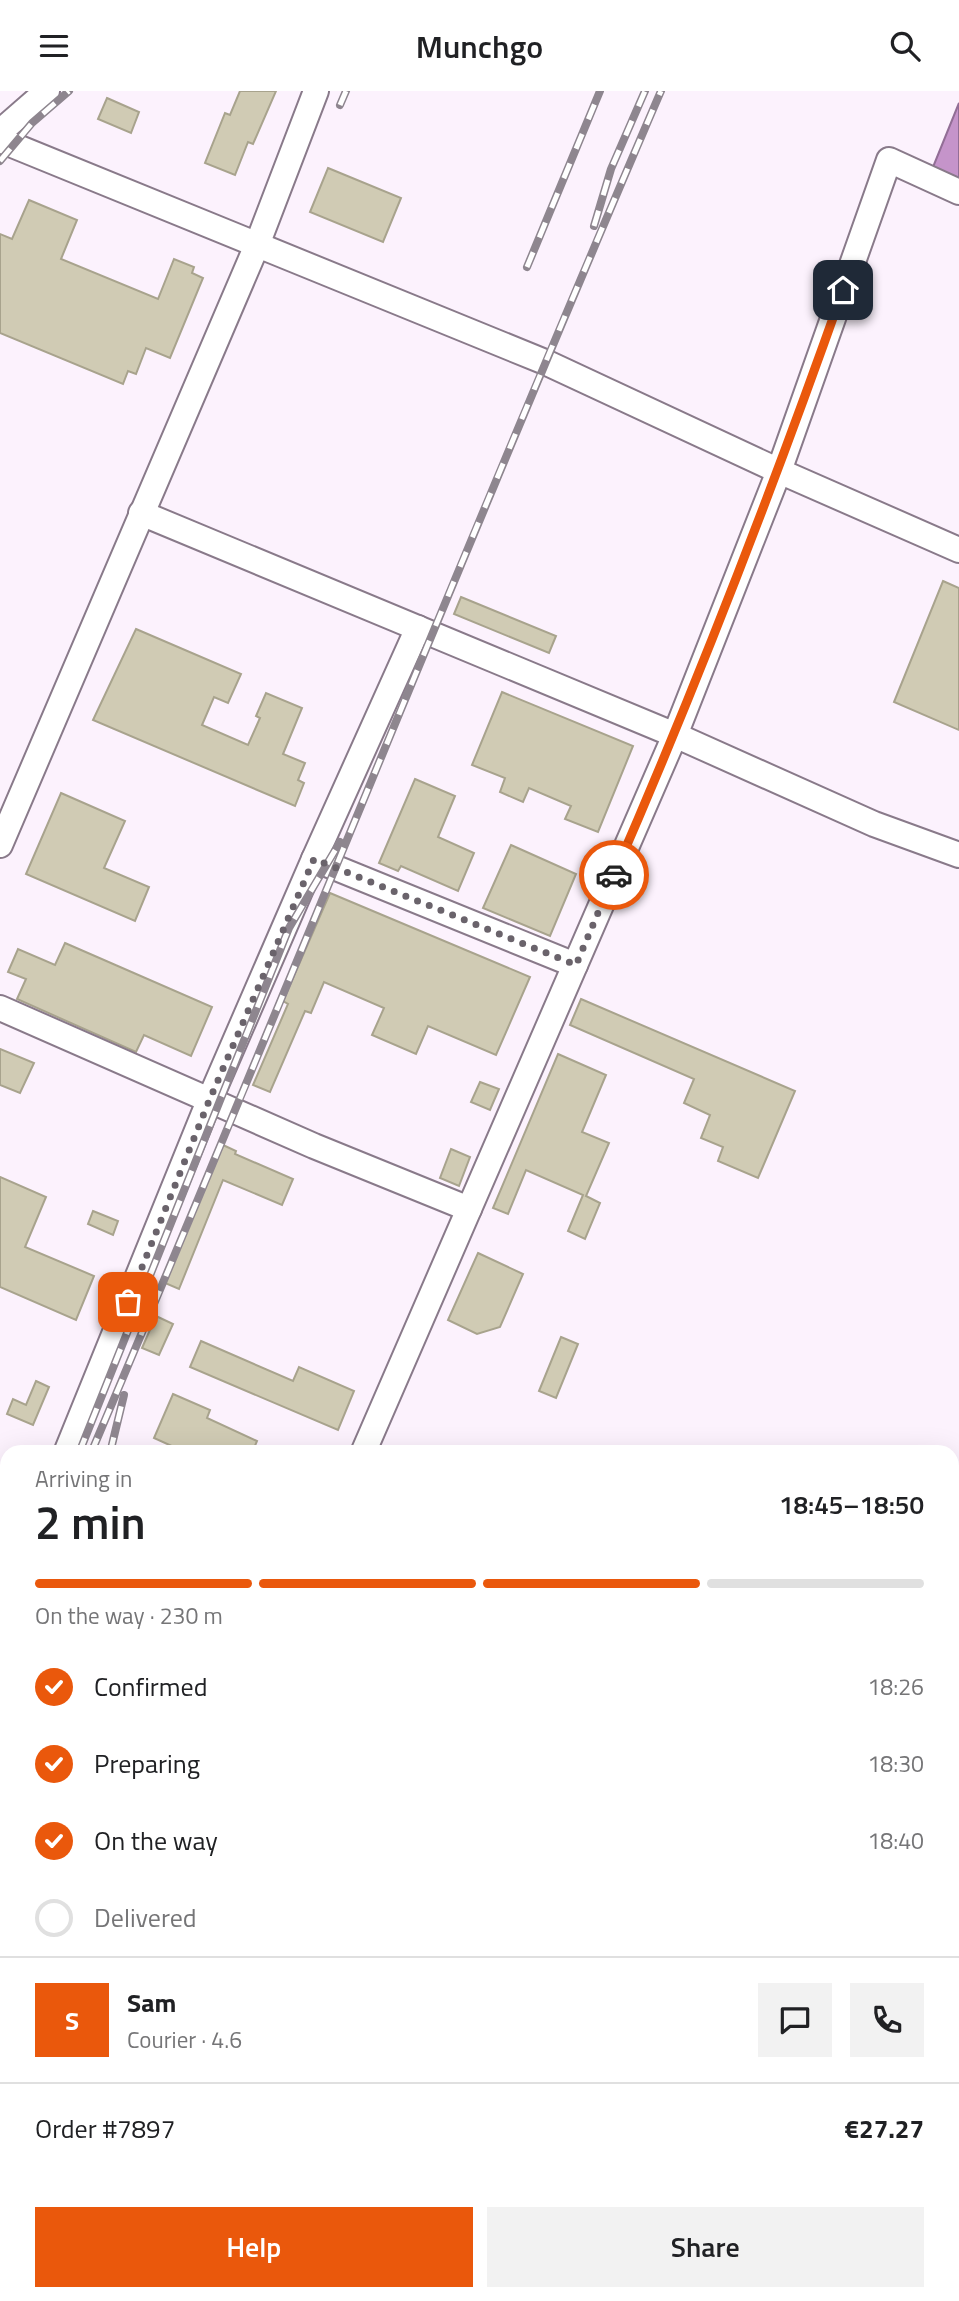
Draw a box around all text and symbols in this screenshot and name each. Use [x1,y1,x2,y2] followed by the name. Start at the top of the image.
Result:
[416,22,543,70] text: Munchgo
[35,27,73,65] icon: menu
[886,27,924,65] icon: search
[813,260,873,320] pin
[824,271,862,309] icon: home
[579,840,649,910] courier
[595,856,633,894] icon: car
[98,1272,158,1332] pin
[109,1283,147,1321] icon: bag
[35,1461,132,1496] text: Arriving in
[779,1485,924,1524] text: 18:45–18:50
[35,1487,146,1557] text: 2 min
[35,1598,223,1633] text: On the way · 230 m
[94,1667,208,1706] text: Confirmed
[35,1668,73,1706] icon: check
[867,1669,924,1704] text: 18:26
[94,1744,200,1783] text: Preparing
[35,1745,73,1783] icon: check
[867,1746,924,1781] text: 18:30
[94,1821,218,1860] text: On the way
[35,1822,73,1860] icon: check
[867,1823,924,1858] text: 18:40
[94,1898,197,1937] text: Delivered
[127,1983,176,2022] text: Sam
[758,1983,832,2057] button: chat
[850,1983,924,2057] button: phone
[65,2001,79,2040] text: S
[127,2022,242,2057] text: Courier · 4.6
[35,2109,175,2148] text: Order #7897
[845,2109,924,2148] text: €27.27
[35,2207,473,2287] button: Help
[487,2207,924,2287] button: Share

